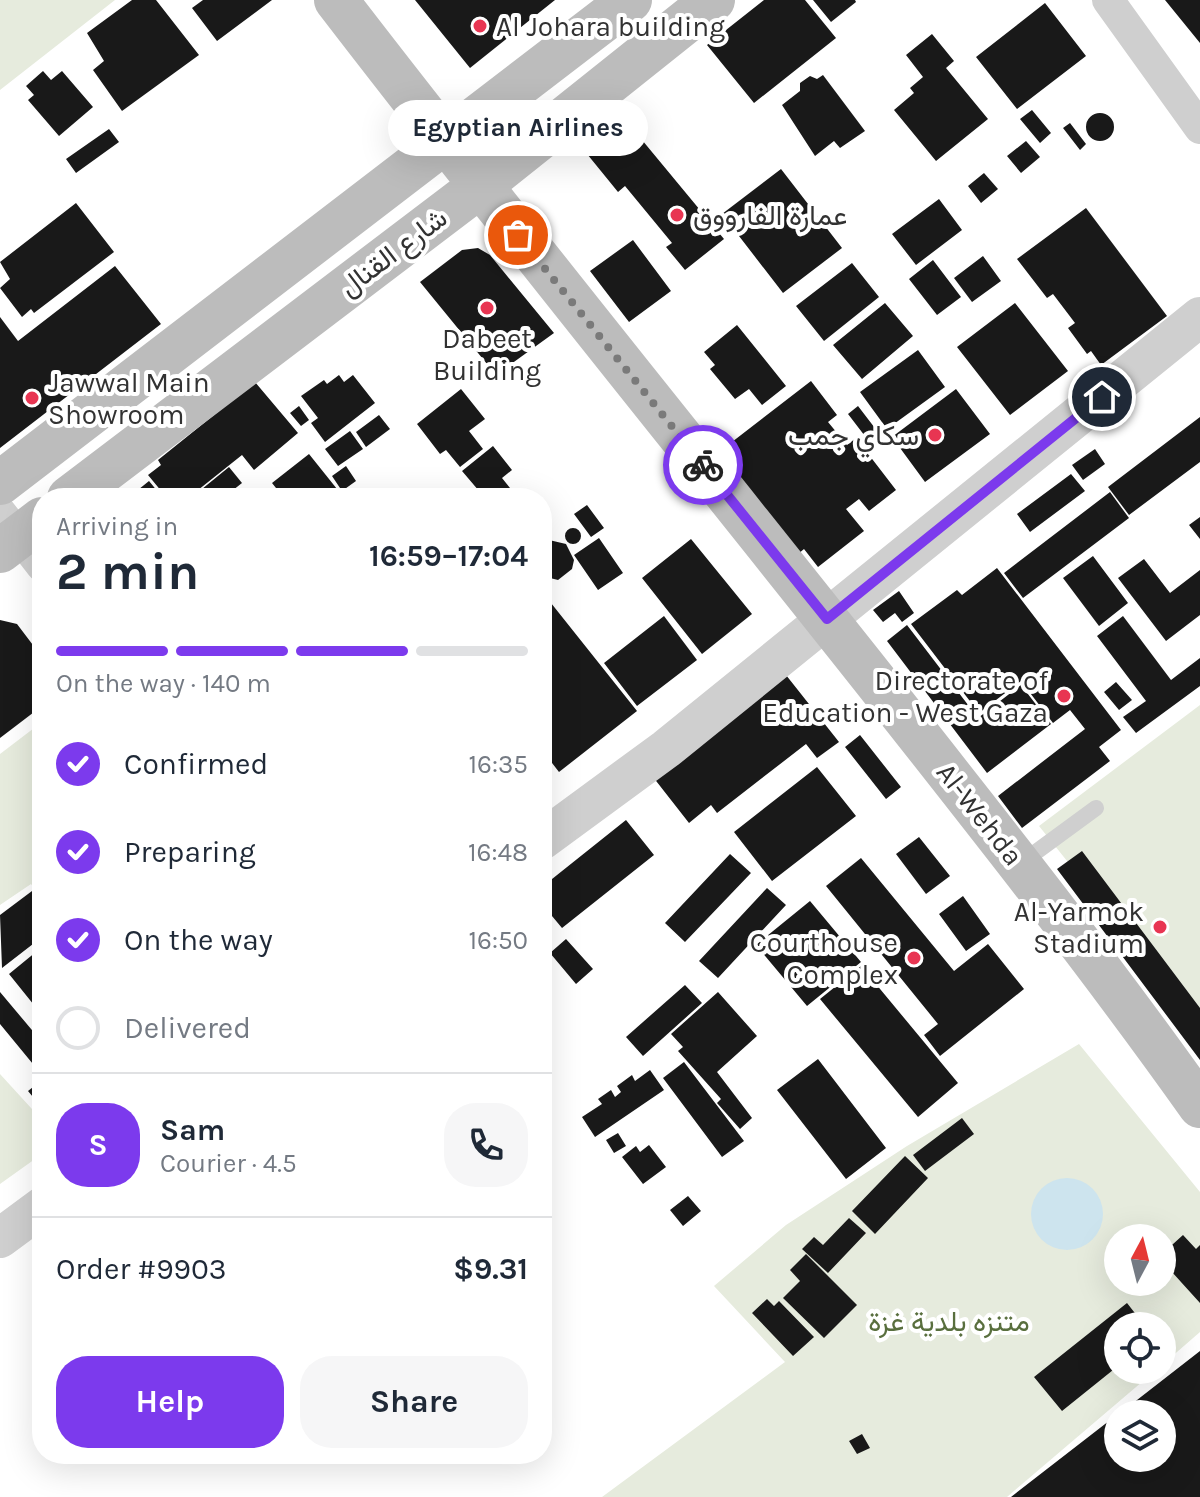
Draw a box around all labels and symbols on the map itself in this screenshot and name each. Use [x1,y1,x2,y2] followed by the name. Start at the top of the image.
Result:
[496,10,725,43] place label: Al Johara building
[471,17,489,35] marker: Al Johara building
[388,99,648,155] callout: Egyptian Airlines
[693,199,847,233] place label: عمارة الفارووق
[333,201,455,305] street label: شارع القنال
[484,201,552,269] pin
[668,206,686,224] marker: عمارة الفارووق
[478,299,496,317] marker: Dabeet Building
[433,322,541,387] place label: Dabeet Building
[1068,363,1136,431] pin
[48,366,210,431] place label: Jawwal Main Showroom
[23,389,41,407] marker: Jawwal Main Showroom
[788,419,919,458] place label: سكاي جمب
[663,425,743,505] courier
[926,426,944,444] marker: سكاي جمب
[762,664,1048,729] place label: Directorate of Education - West Gaza
[1055,687,1073,705] marker: Directorate of Education - West Gaza
[930,756,1030,872] street label: Al-Wehda
[1014,895,1144,960] place label: Al-Yarmok Stadium
[1151,918,1169,936] marker: Al-Yarmok Stadium
[750,926,898,991] place label: Courthouse Complex
[905,949,923,967] marker: Courthouse Complex
[1104,1224,1176,1296] north arrow
[868,1305,1030,1339] park label: متنزه بلدية غزة

